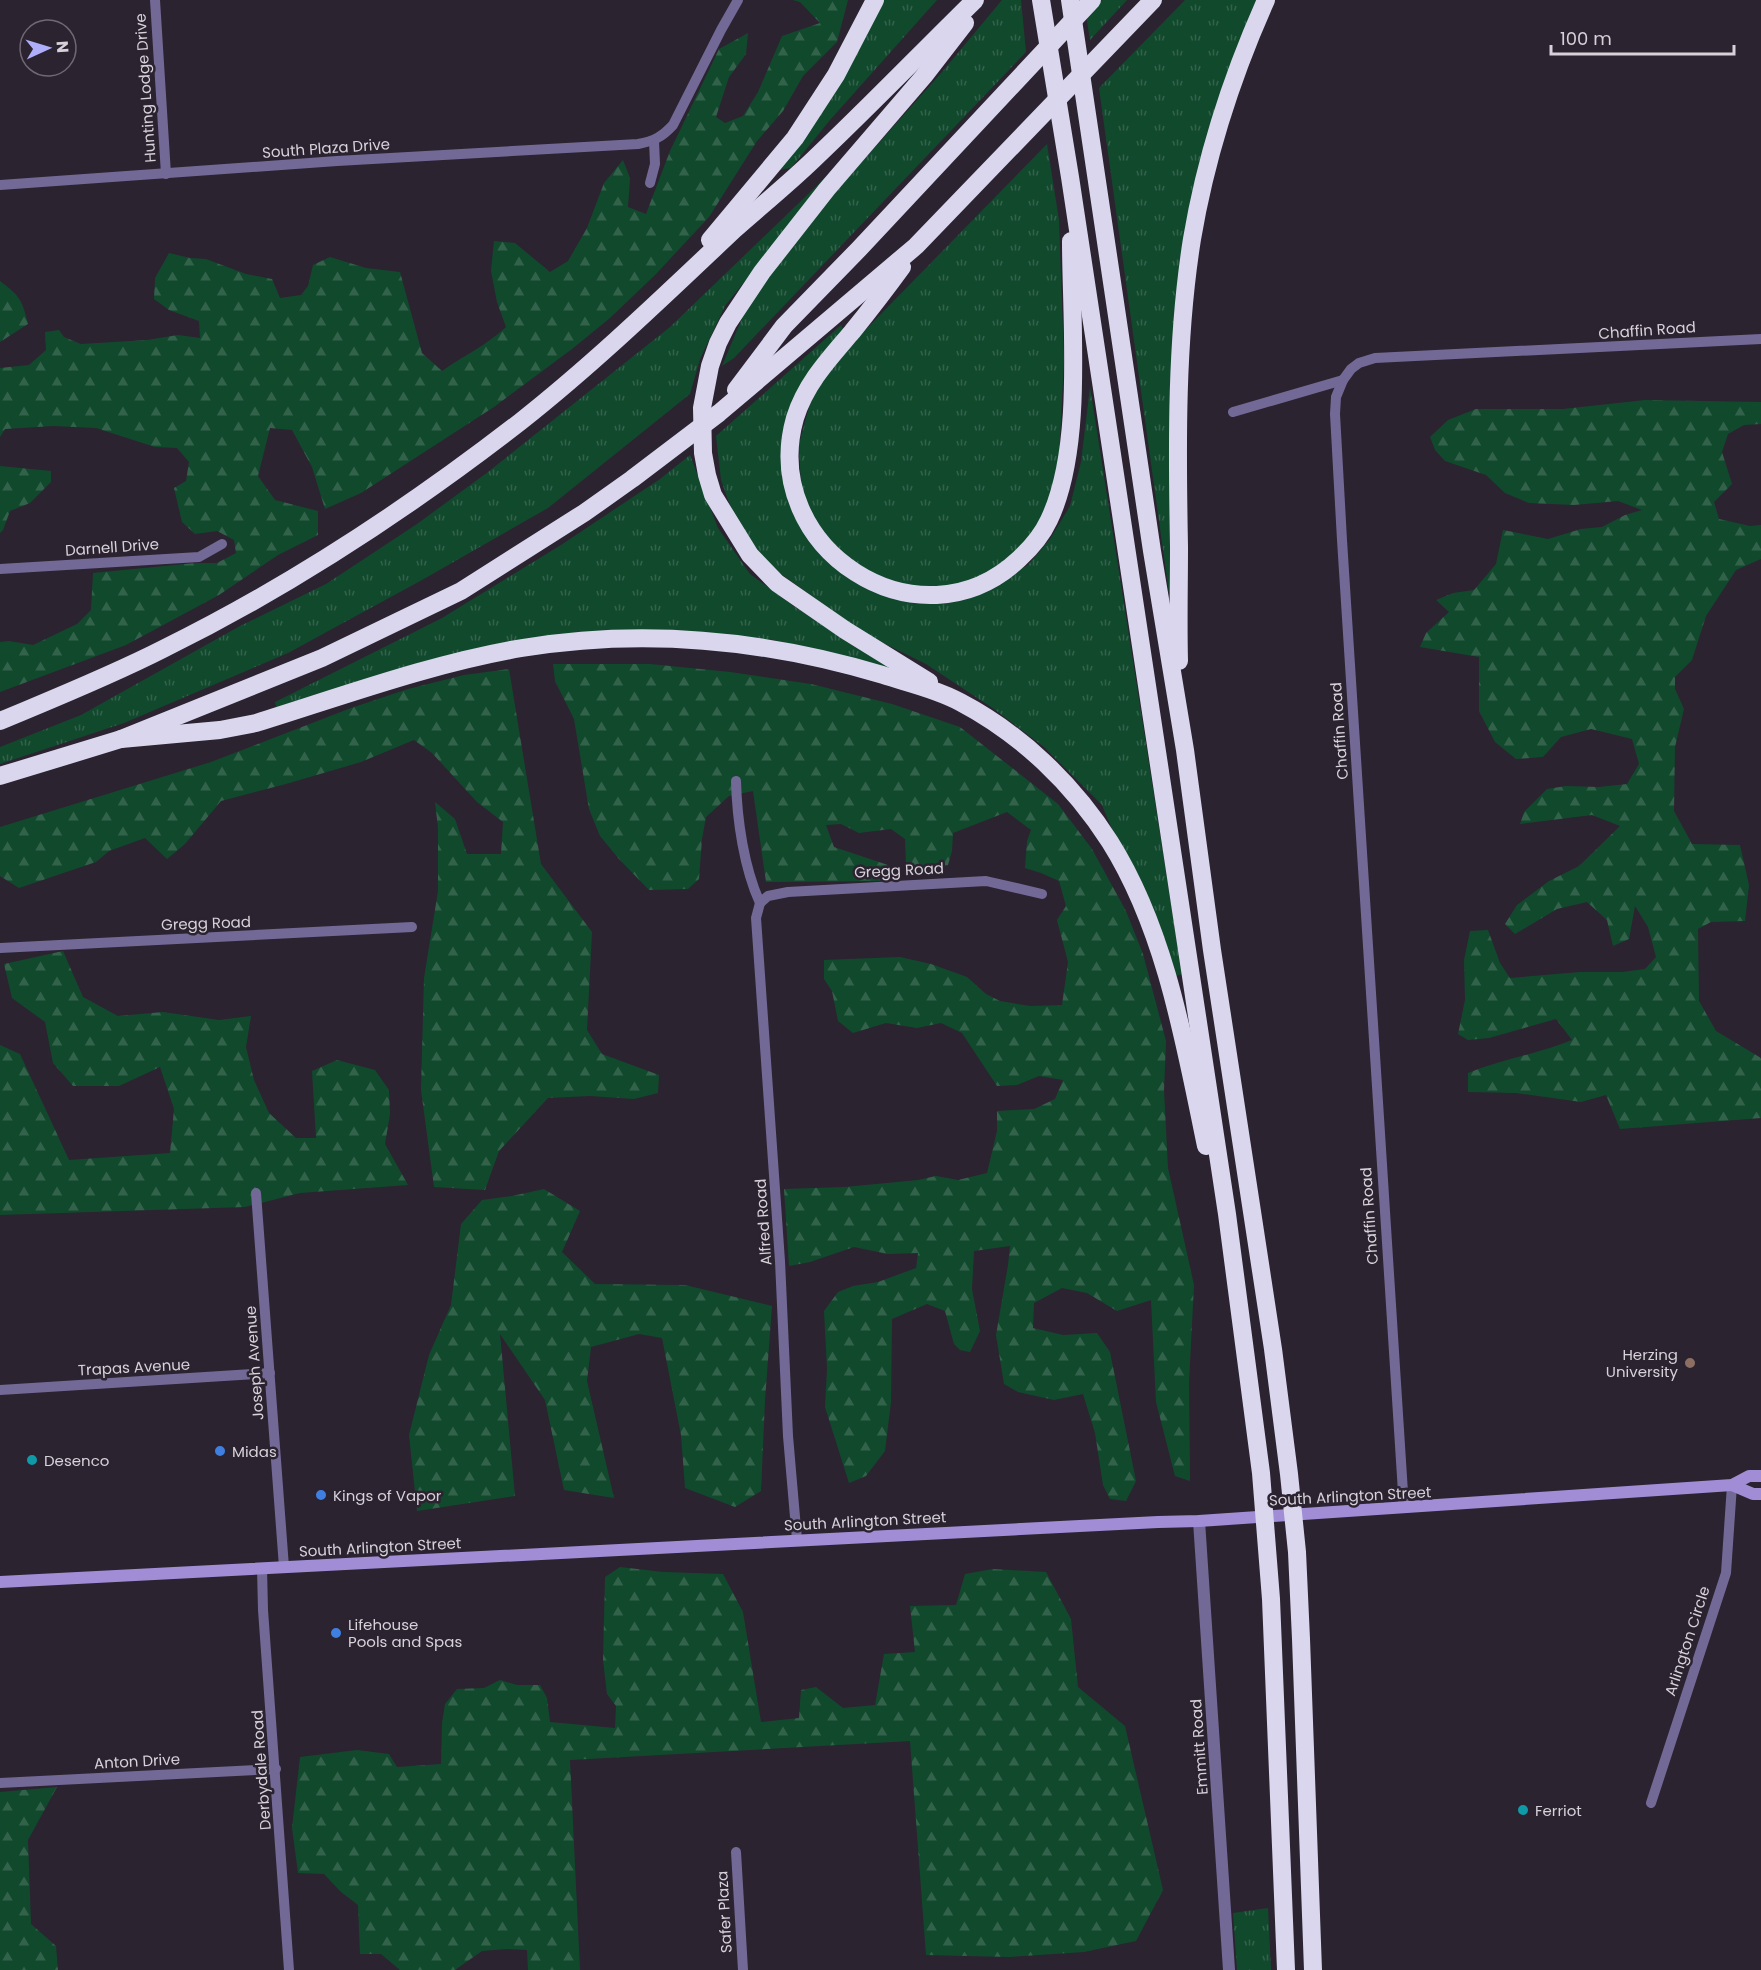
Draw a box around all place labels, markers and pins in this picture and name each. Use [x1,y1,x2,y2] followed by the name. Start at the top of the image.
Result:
[1606,1344,1679,1382] place label: Herzing University
[1683,1356,1697,1370] marker: Herzing University
[232,1441,277,1462] place label: Midas
[213,1444,227,1458] marker: Midas
[44,1450,109,1471] place label: Desenco
[25,1453,39,1467] marker: Desenco
[333,1485,442,1506] place label: Kings of Vapor
[314,1488,328,1502] marker: Kings of Vapor
[348,1614,462,1652] place label: Lifehouse Pools and Spas
[329,1626,343,1640] marker: Lifehouse Pools and Spas
[1535,1800,1582,1821] place label: Ferriot
[1516,1803,1530,1817] marker: Ferriot

